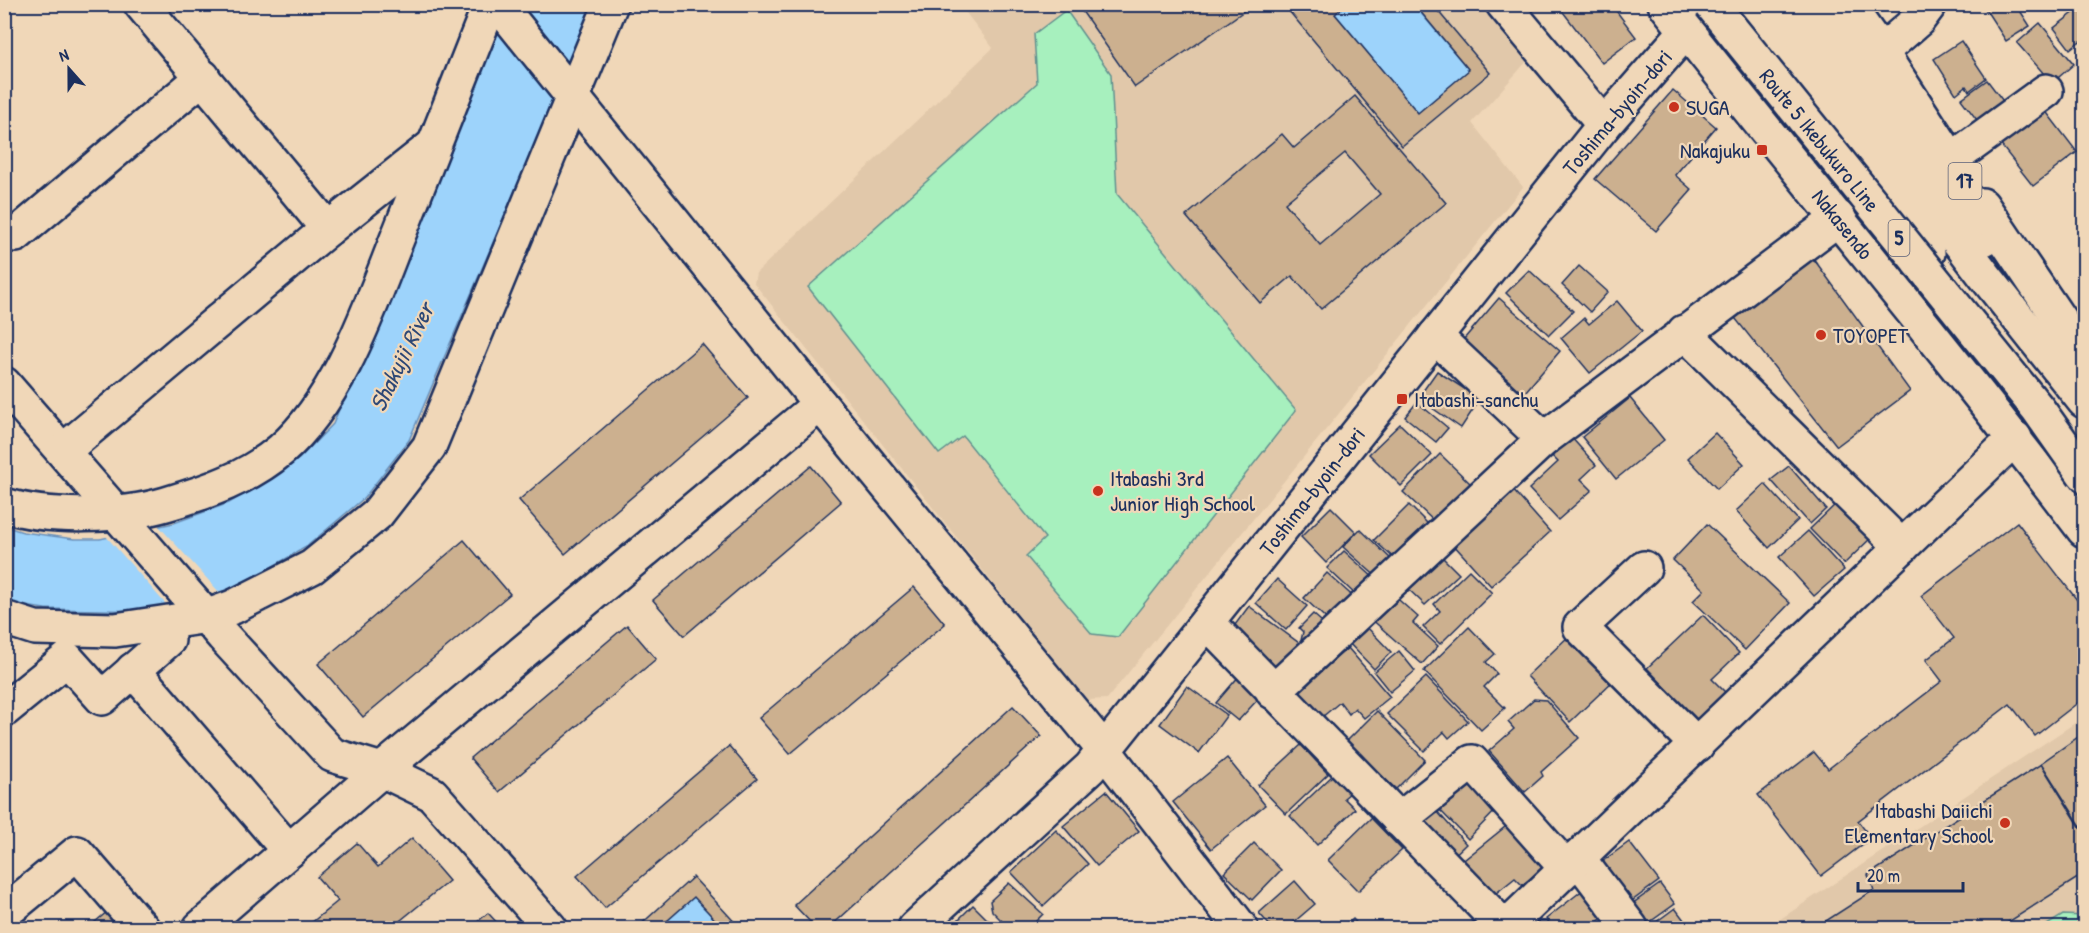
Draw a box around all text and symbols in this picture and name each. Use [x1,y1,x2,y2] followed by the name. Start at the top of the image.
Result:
[39,39,99,99] north arrow
[56,43,72,67] text: N
[1555,43,1679,181] street label: Toshima-byoin-dori
[1753,62,1887,218] street label: Route 5 Ikebukuro Line
[1686,92,1730,122] place label: SUGA
[1667,100,1681,114] marker: SUGA
[1680,135,1750,165] place label: Nakajuku
[1755,143,1769,157] marker: Nakajuku
[1948,163,1982,199] road number: 17
[1805,182,1881,266] street label: Nakasendo
[1888,220,1910,256] road number: 5
[361,295,442,416] water label: Shakujii River
[1833,320,1909,350] place label: TOYOPET
[1814,328,1828,342] marker: TOYOPET
[1414,384,1538,414] place label: Itabashi-sanchu
[1395,392,1409,406] marker: Itabashi-sanchu
[1252,420,1372,562] street label: Toshima-byoin-dori
[1110,463,1255,518] place label: Itabashi 3rd Junior High School
[1091,484,1105,498] marker: Itabashi 3rd Junior High School
[1845,795,1993,850] place label: Itabashi Daiichi Elementary School
[1998,816,2012,830] marker: Itabashi Daiichi Elementary School
[1858,855,1963,893] scale bar
[1867,863,1900,888] text: 20 m

